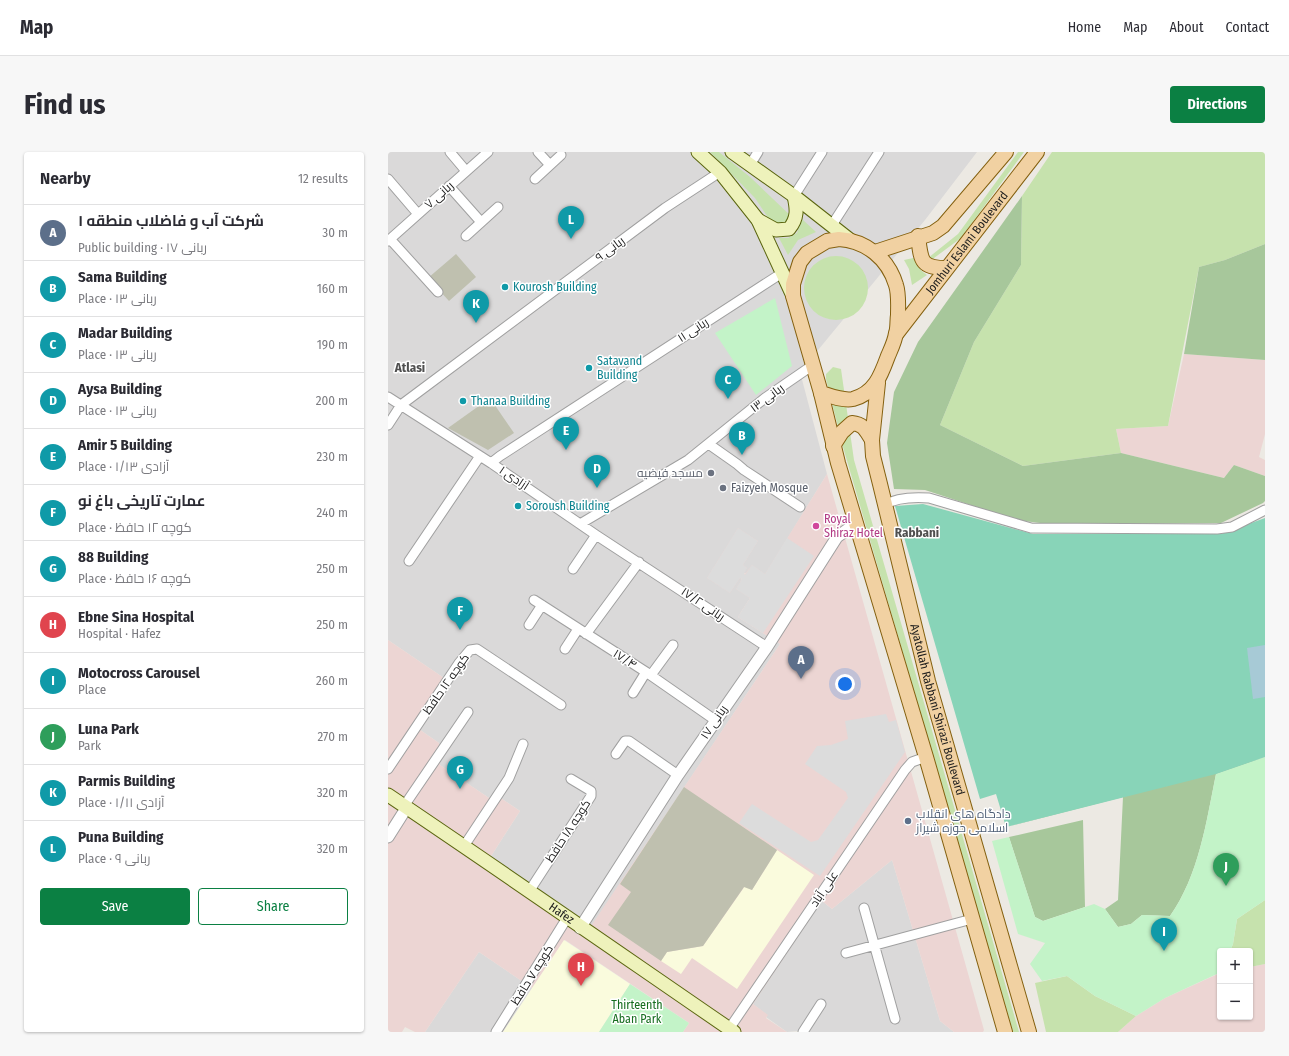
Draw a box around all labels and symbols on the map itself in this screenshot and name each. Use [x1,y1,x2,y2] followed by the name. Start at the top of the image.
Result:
[422,178,456,212] street label: ربانی ۷
[923,189,1011,297] street label: Jomhuri Eslami Boulevard
[558,206,584,239] pin: L
[593,234,627,264] street label: ربانی ۹
[513,280,597,294] place label: Kourosh Building
[500,282,510,292] marker: Kourosh Building
[463,290,489,323] pin: K
[675,315,711,345] street label: ربانی ۱۱
[597,354,642,382] place label: Satavand Building
[394,360,425,375] district label: Atlasi
[584,363,594,373] marker: Satavand Building
[715,366,741,399] pin: C
[747,381,787,415] street label: ربانی ۱۳
[471,394,550,408] place label: Thanaa Building
[458,396,468,406] marker: Thanaa Building
[553,417,579,450] pin: E
[729,422,755,455] pin: B
[584,455,610,488] pin: D
[497,463,532,493] street label: آزادی ۱
[637,466,703,480] place label: مسجد فیضیه
[706,468,716,478] marker: مسجد فیضیه
[731,481,808,495] place label: Faizyeh Mosque
[718,483,728,493] marker: Faizyeh Mosque
[526,499,610,513] place label: Soroush Building
[513,501,523,511] marker: Soroush Building
[824,512,883,540] place label: Royal Shiraz Hotel
[811,521,821,531] marker: Royal Shiraz Hotel
[895,525,939,540] district label: Rabbani
[678,584,728,624] street label: ربانی ۱۷/۲
[447,597,473,630] pin: F
[907,623,968,797] street label: Ayatollah Rabbani Shirazi Boulevard
[611,646,639,672] street label: ۱۷/۴
[788,646,814,679] pin: A
[420,651,474,718] street label: کوچه ۱۲ حافظ
[835,674,855,694] your location
[698,702,730,742] street label: ربانی ۱۷
[447,756,473,789] pin: G
[543,797,595,866] street label: کوچه ۱۸ حافظ
[915,807,1011,835] place label: دادگاه های انقلاب اسلامی حوزه شیراز
[903,816,913,826] marker: دادگاه های انقلاب اسلامی حوزه شیراز
[1213,853,1239,886] pin: J
[807,869,841,909] street label: علی آباد
[546,900,577,927] street label: Hafez
[1151,918,1177,951] pin: I
[508,942,558,1009] street label: کوچه ۷ حافظ
[568,953,594,986] pin: H
[611,998,663,1026] park label: Thirteenth Aban Park

